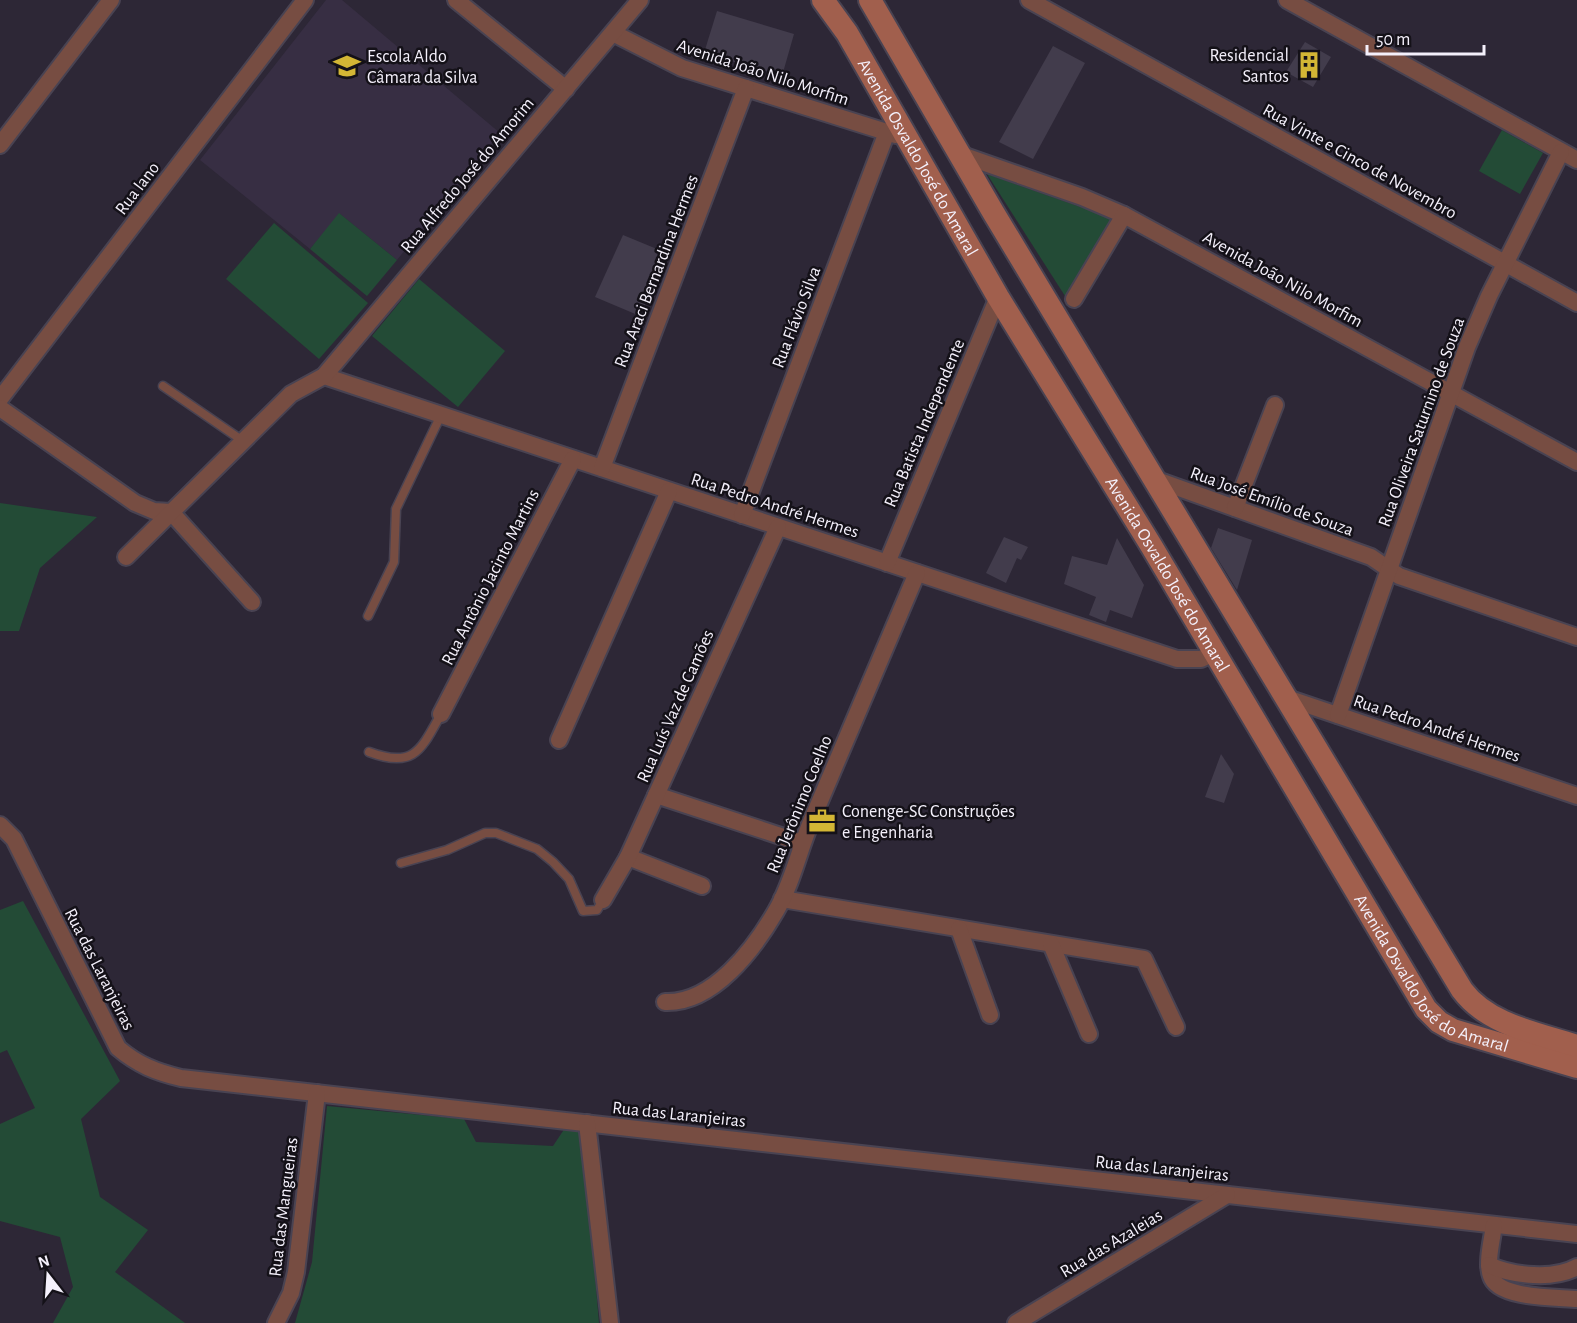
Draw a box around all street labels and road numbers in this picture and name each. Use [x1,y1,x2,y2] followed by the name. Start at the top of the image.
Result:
[674,37,851,109] street label: Avenida João Nilo Morfim
[854,56,981,259] street label: Avenida Osvaldo José do Amaral
[398,95,538,257] street label: Rua Alfredo José do Amorim
[1260,101,1460,223] street label: Rua Vinte e Cinco de Novembro
[112,159,163,218] street label: Rua Iano
[612,172,702,370] street label: Rua Araci Bernardina Hermes
[1200,228,1365,331] street label: Avenida João Nilo Morfim
[769,264,825,371] street label: Rua Flávio Silva
[1376,315,1468,529] street label: Rua Oliveira Saturnino de Souza
[881,337,969,510] street label: Rua Batista Independente
[1188,464,1356,540] street label: Rua José Emílio de Souza
[689,470,861,542] street label: Rua Pedro André Hermes
[1101,474,1232,675] street label: Avenida Osvaldo José do Amaral
[439,487,543,668] street label: Rua Antônio Jacinto Martins
[634,627,718,785] street label: Rua Luís Vaz de Camões
[1351,692,1522,766] street label: Rua Pedro André Hermes
[764,733,836,876] street label: Rua Jerônimo Coelho
[1350,892,1511,1056] street label: Avenida Osvaldo José do Amaral
[61,906,138,1033] street label: Rua das Laranjeiras
[611,1099,747,1131] street label: Rua das Laranjeiras
[267,1137,301,1278] street label: Rua das Mangueiras
[1094,1153,1230,1185] street label: Rua das Laranjeiras
[1057,1206,1166,1281] street label: Rua das Azaleias

